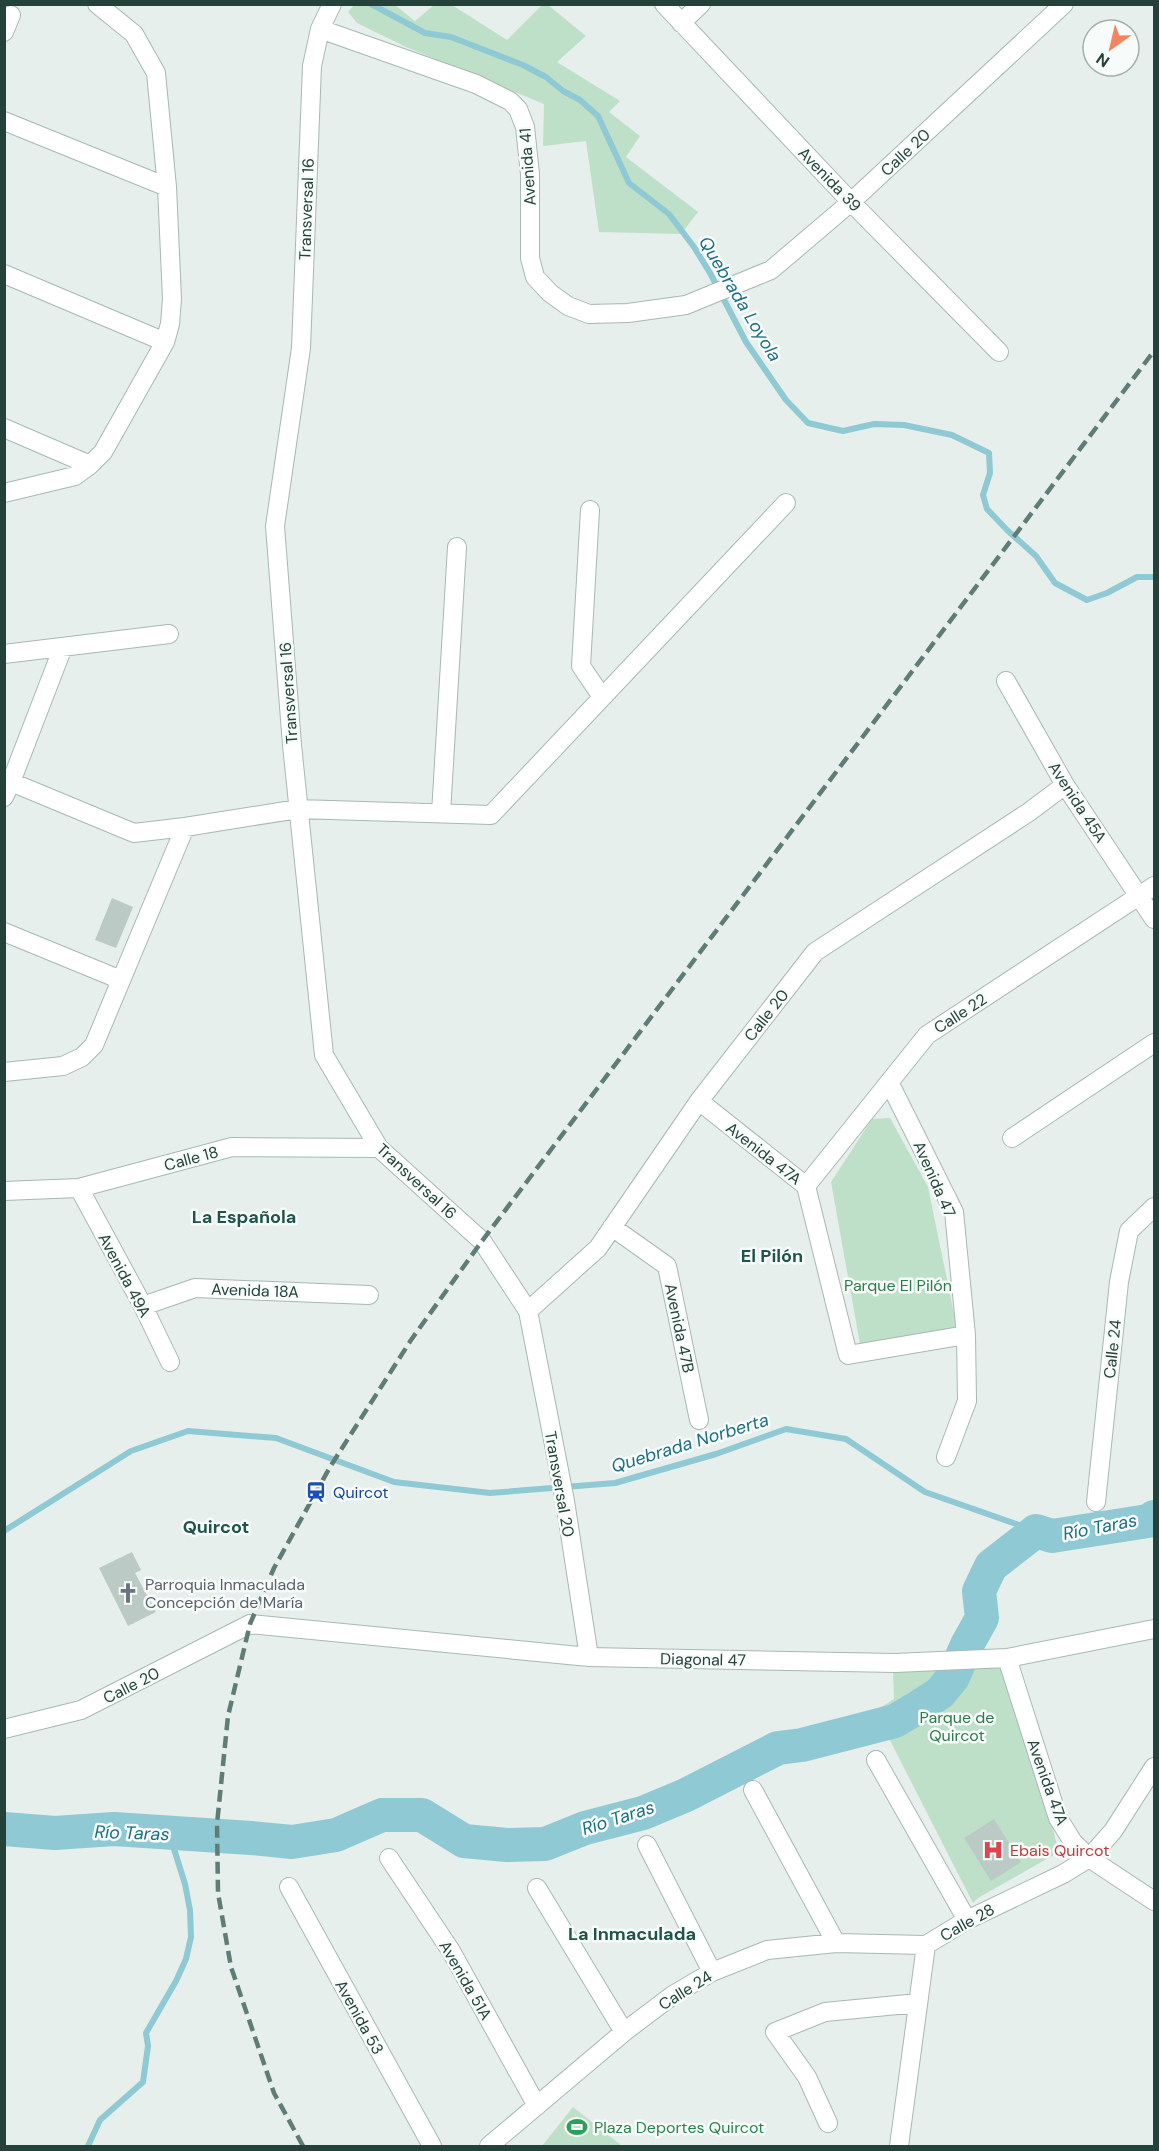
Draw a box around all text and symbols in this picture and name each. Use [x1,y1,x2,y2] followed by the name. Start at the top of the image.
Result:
[1081,18,1141,78] north arrow
[1092,48,1114,72] text: N
[876,124,935,181] street label: Calle 20
[514,127,541,206] street label: Avenida 41
[794,143,866,216] street label: Avenida 39
[294,158,319,260] street label: Transversal 16
[693,232,787,366] water label: Quebrada Loyola
[274,641,303,745] street label: Transversal 16
[1044,758,1112,847] street label: Avenida 45A
[739,985,793,1046] street label: Calle 20
[930,989,991,1038] street label: Calle 22
[722,1117,806,1190] street label: Avenida 47A
[908,1138,961,1221] street label: Avenida 47
[372,1139,461,1224] street label: Transversal 16
[162,1141,221,1176] street label: Calle 18
[192,1205,296,1229] district label: La Española
[94,1229,156,1321] street label: Avenida 49A
[741,1244,803,1268] district label: El Pilón
[844,1275,952,1296] park label: Parque El Pilón
[211,1278,300,1303] street label: Avenida 18A
[660,1281,699,1375] street label: Avenida 47B
[1099,1318,1126,1380] street label: Calle 24
[608,1408,772,1478] water label: Quebrada Norberta
[540,1430,579,1539] street label: Transversal 20
[304,1480,328,1504] station icon: Quircot
[333,1482,389,1503] place label: Quircot
[1061,1508,1139,1546] water label: Río Taras
[183,1515,249,1539] district label: Quircot
[145,1574,305,1613] place label: Parroquia Inmaculada Concepción de María
[116,1581,140,1605] church icon: Parroquia Inmaculada Concepción de María
[660,1648,746,1671] street label: Diagonal 47
[99,1662,163,1709] street label: Calle 20
[920,1707,994,1746] park label: Parque de Quircot
[1022,1736,1073,1829] street label: Avenida 47A
[579,1795,657,1841] water label: Río Taras
[94,1820,170,1846] water label: Río Taras
[981,1838,1005,1862] hospital icon: Ebais Quircot
[1010,1840,1110,1861] place label: Ebais Quircot
[936,1899,998,1946] street label: Calle 28
[568,1922,696,1946] district label: La Inmaculada
[434,1937,497,2024] street label: Avenida 51A
[655,1966,716,2015] street label: Calle 24
[330,1976,389,2058] street label: Avenida 53
[565,2115,589,2139] sports icon: Plaza Deportes Quircot
[594,2117,764,2138] place label: Plaza Deportes Quircot

